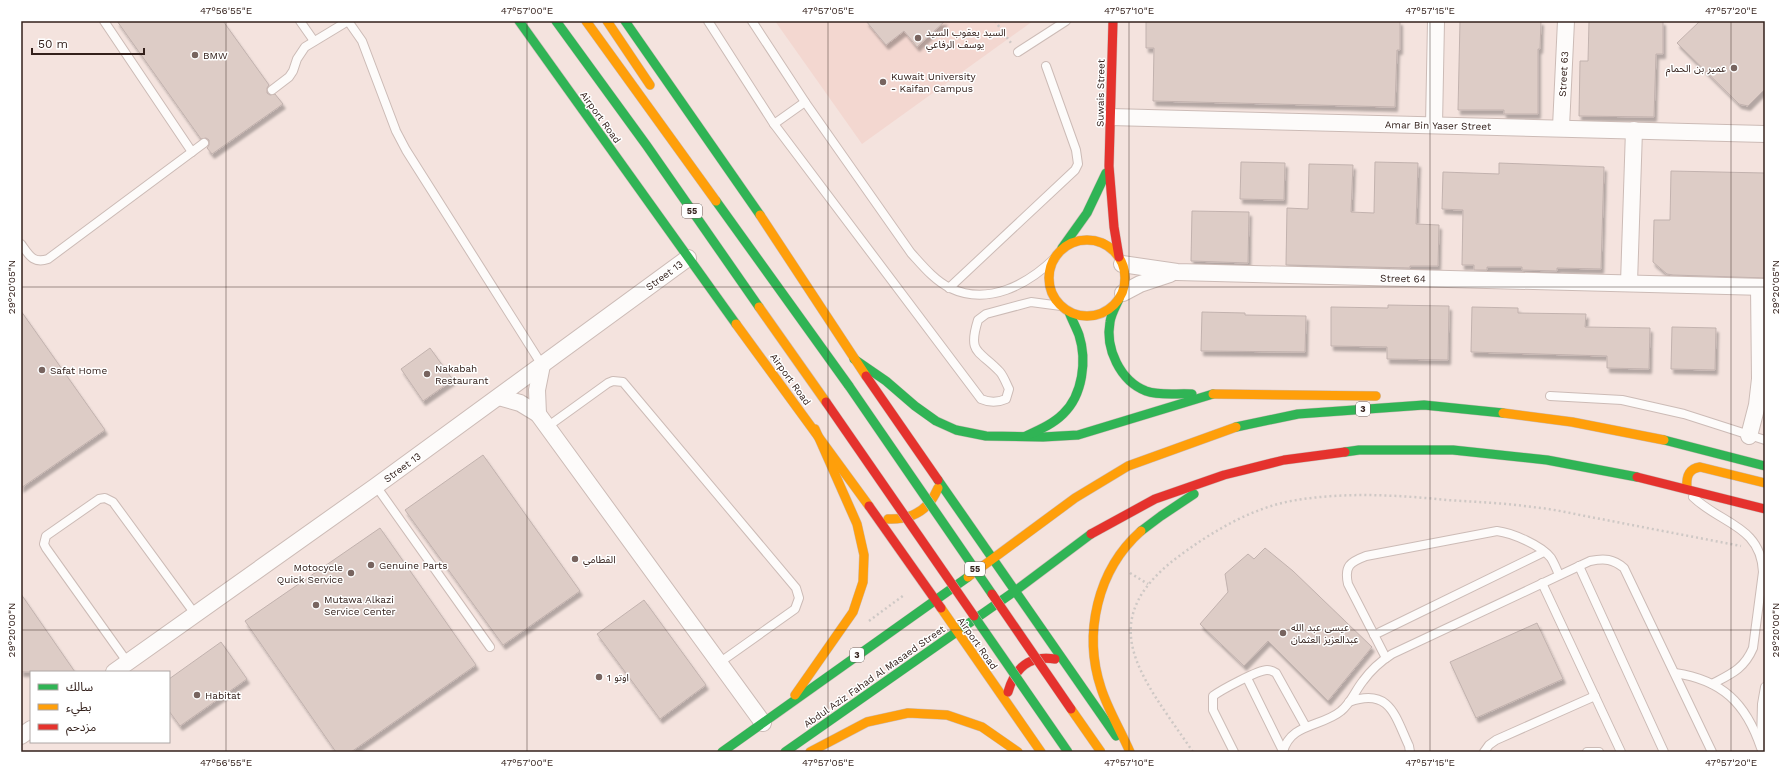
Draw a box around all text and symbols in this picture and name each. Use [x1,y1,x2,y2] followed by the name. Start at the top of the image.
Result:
[200,5,252,16] text: 47°56'55"E
[501,5,553,16] text: 47°57'00"E
[802,5,854,16] text: 47°57'05"E
[1104,5,1154,16] text: 47°57'10"E
[1405,5,1455,16] text: 47°57'15"E
[1705,5,1757,16] text: 47°57'20"E
[926,27,1006,52] place label: السيد يعقوب السيد يوسف الرفاعي
[32,30,144,56] scale bar
[913,33,923,43] marker: السيد يعقوب السيد يوسف الرفاعي
[38,37,68,51] text: 50 m
[190,50,200,60] marker: BMW
[203,50,228,61] place label: BMW
[1557,51,1570,97] street label: Street 63
[1094,58,1107,127] street label: Suwais Street
[1666,63,1726,77] place label: عمير بن الحمام
[1729,63,1739,73] marker: عمير بن الحمام
[891,71,976,94] place label: Kuwait University - Kaifan Campus
[878,77,888,87] marker: Kuwait University - Kaifan Campus
[578,89,623,145] street label: Airport Road
[1385,119,1492,132] street label: Amar Bin Yaser Street
[682,204,702,218] road number: 55
[644,258,685,293] street label: Street 13
[6,260,17,314] text: 29°20'05"N
[1770,260,1781,314] text: 29°20'05"N
[1380,273,1426,284] street label: Street 64
[768,351,813,407] street label: Airport Road
[435,363,489,386] place label: Nakabah Restaurant
[37,365,47,375] marker: Safat Home
[50,365,107,376] place label: Safat Home
[422,369,432,379] marker: Nakabah Restaurant
[1356,402,1370,416] road number: 3
[382,450,423,485] street label: Street 13
[570,554,580,564] marker: القطامي
[583,554,616,567] place label: القطامي
[366,560,376,570] marker: Genuine Parts
[379,560,447,571] place label: Genuine Parts
[277,562,343,585] place label: Motocycle Quick Service
[965,562,985,576] road number: 55
[346,568,356,578] marker: Motocycle Quick Service
[324,594,396,617] place label: Mutawa Alkazi Service Center
[311,600,321,610] marker: Mutawa Alkazi Service Center
[6,603,17,657] text: 29°20'00"N
[1770,603,1781,657] text: 29°20'00"N
[955,615,1000,672] street label: Airport Road
[1291,622,1358,646] place label: عيسى عبد الله عبدالعزيز العثمان
[801,623,948,730] street label: Abdul Aziz Fahad Al Masaed Street
[1278,628,1288,638] marker: عيسى عبد الله عبدالعزيز العثمان
[850,648,864,662] road number: 3
[30,671,170,743] legend
[594,672,604,682] marker: اوتو 1
[607,672,629,684] place label: اوتو 1
[66,680,93,694] text: سالك
[192,690,202,700] marker: Habitat
[205,690,242,701] place label: Habitat
[66,700,92,717] text: بطيء
[66,720,96,736] text: مزدحم
[200,757,252,768] text: 47°56'55"E
[501,757,553,768] text: 47°57'00"E
[802,757,854,768] text: 47°57'05"E
[1104,757,1154,768] text: 47°57'10"E
[1405,757,1455,768] text: 47°57'15"E
[1705,757,1757,768] text: 47°57'20"E

